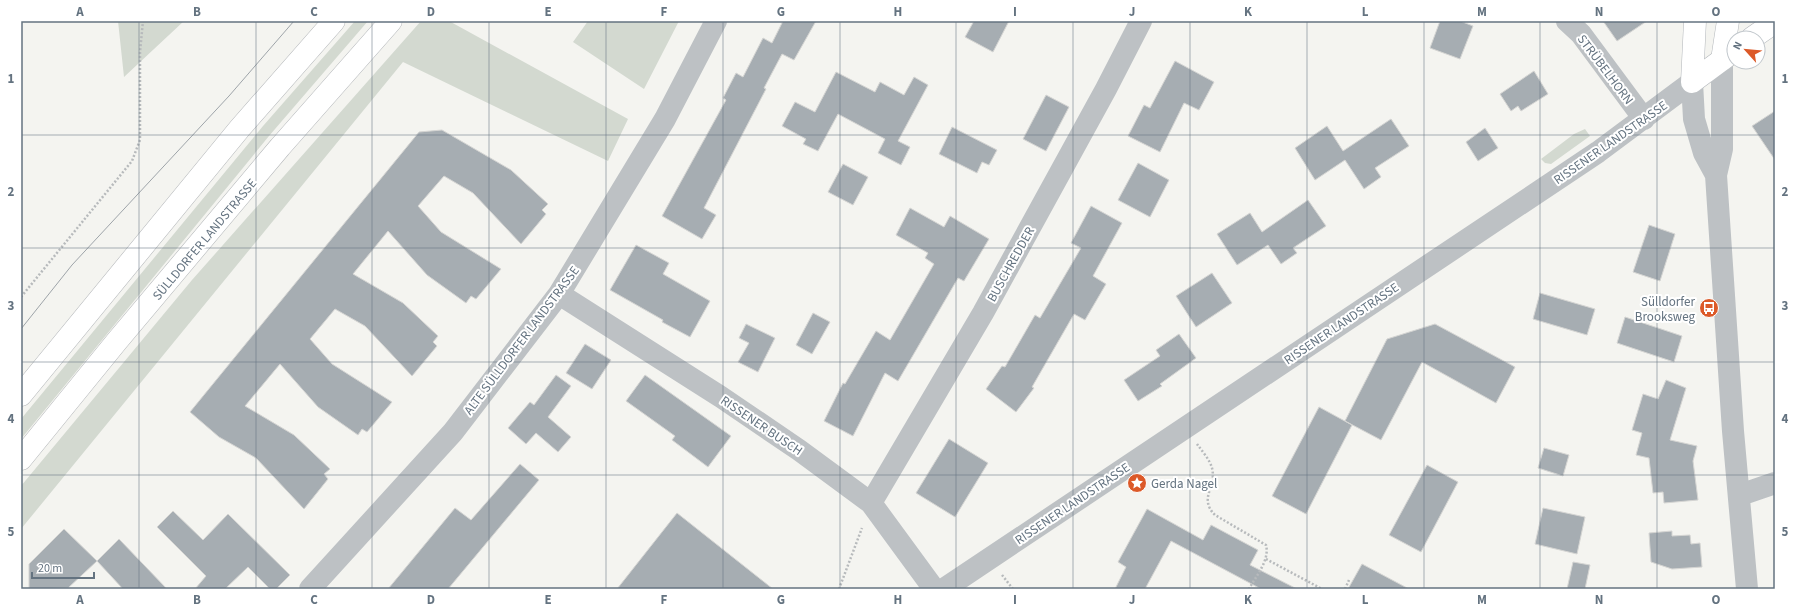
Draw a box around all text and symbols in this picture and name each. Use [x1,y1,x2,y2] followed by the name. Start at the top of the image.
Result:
[75,3,84,21] text: A
[193,3,201,21] text: B
[310,3,318,21] text: C
[427,3,435,21] text: D
[544,3,552,21] text: E
[661,3,668,21] text: F
[777,3,785,21] text: G
[894,3,902,21] text: H
[1013,3,1017,21] text: I
[1129,3,1135,21] text: J
[1244,3,1253,21] text: K
[1362,3,1369,21] text: L
[1477,3,1487,21] text: M
[1595,3,1603,21] text: N
[1712,3,1721,21] text: O
[1726,30,1766,70] north arrow
[1573,31,1637,108] street label: STRÜBELHORN
[1729,39,1746,52] text: N
[8,70,15,88] text: 1
[1782,70,1789,88] text: 1
[1550,97,1671,189] street label: RISSENER LANDSTRASSE
[148,175,261,304] street label: SÜLLDORFER LANDSTRASSE
[8,183,15,201] text: 2
[1782,183,1789,201] text: 2
[983,223,1039,305] street label: BUSCHREDDER
[460,262,584,419] street label: ALTE SÜLLDORFER LANDSTRASSE
[1281,279,1403,369] street label: RISSENER LANDSTRASSE
[1635,293,1695,326] place label: Sülldorfer Brooksweg
[8,297,15,315] text: 3
[1698,297,1720,319] bus stop icon: Sülldorfer Brooksweg
[1782,297,1789,315] text: 3
[717,392,806,460] street label: RISSENER BUSCH
[8,410,15,428] text: 4
[1782,410,1789,428] text: 4
[1012,459,1134,549] street label: RISSENER LANDSTRASSE
[1126,472,1148,494] place icon: Gerda Nagel
[1151,475,1217,493] place label: Gerda Nagel
[8,523,15,541] text: 5
[1782,523,1789,541] text: 5
[32,554,94,580] scale bar
[38,560,62,577] text: 20 m
[75,591,84,609] text: A
[193,591,201,609] text: B
[310,591,318,609] text: C
[427,591,435,609] text: D
[544,591,552,609] text: E
[661,591,668,609] text: F
[777,591,785,609] text: G
[894,591,902,609] text: H
[1013,591,1017,609] text: I
[1129,591,1135,609] text: J
[1244,591,1253,609] text: K
[1362,591,1369,609] text: L
[1477,591,1487,609] text: M
[1595,591,1603,609] text: N
[1712,591,1721,609] text: O

